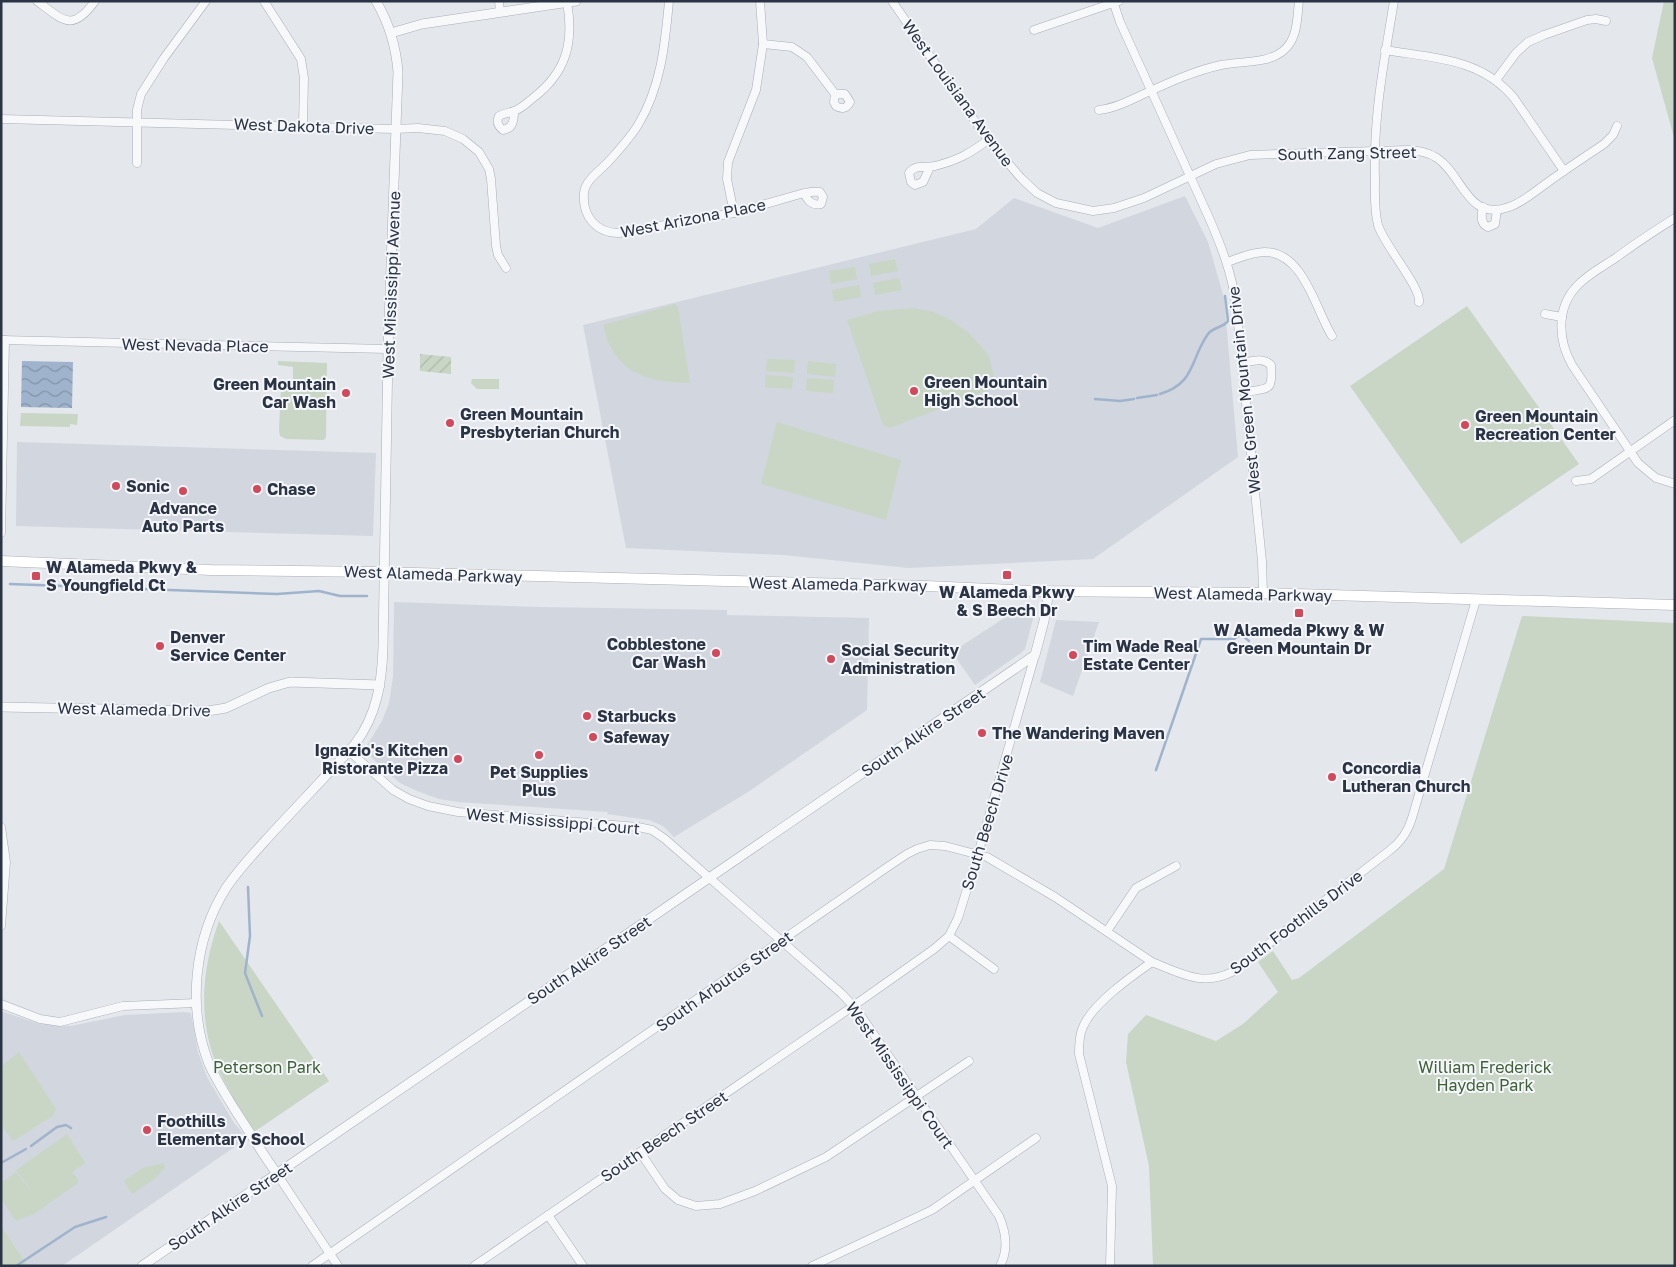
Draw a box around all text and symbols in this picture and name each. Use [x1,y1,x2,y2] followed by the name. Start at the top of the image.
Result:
[898,16,1018,170] street label: West Louisiana Avenue
[233,114,375,138] street label: West Dakota Drive
[1277,142,1417,164] street label: South Zang Street
[378,191,404,379] street label: West Mississippi Avenue
[619,194,767,242] street label: West Arizona Place
[1223,285,1265,495] street label: West Green Mountain Drive
[121,334,269,356] street label: West Nevada Place
[924,372,1047,410] place label: Green Mountain High School
[213,374,336,412] place label: Green Mountain Car Wash
[908,385,920,397] marker: Green Mountain High School
[340,387,352,399] marker: Green Mountain Car Wash
[460,404,619,442] place label: Green Mountain Presbyterian Church
[1475,406,1616,444] place label: Green Mountain Recreation Center
[444,417,456,429] marker: Green Mountain Presbyterian Church
[1459,419,1471,431] marker: Green Mountain Recreation Center
[126,476,170,496] place label: Sonic
[267,479,316,499] place label: Chase
[110,480,122,492] marker: Sonic
[251,483,263,495] marker: Chase
[177,485,189,497] marker: Advance Auto Parts
[142,498,224,536] place label: Advance Auto Parts
[46,557,198,595] place label: W Alameda Pkwy & S Youngfield Ct
[343,561,523,587] street label: West Alameda Parkway
[1001,569,1013,581] marker: W Alameda Pkwy & S Beech Dr
[30,570,42,582] marker: W Alameda Pkwy & S Youngfield Ct
[748,572,928,596] street label: West Alameda Parkway
[939,582,1075,620] place label: W Alameda Pkwy & S Beech Dr
[1153,582,1333,606] street label: West Alameda Parkway
[1293,607,1305,619] marker: W Alameda Pkwy & W Green Mountain Dr
[1213,620,1385,658] place label: W Alameda Pkwy & W Green Mountain Dr
[170,627,286,665] place label: Denver Service Center
[607,634,706,672] place label: Cobblestone Car Wash
[1083,636,1199,674] place label: Tim Wade Real Estate Center
[154,640,166,652] marker: Denver Service Center
[841,640,960,678] place label: Social Security Administration
[710,647,722,659] marker: Cobblestone Car Wash
[1067,649,1079,661] marker: Tim Wade Real Estate Center
[825,653,837,665] marker: Social Security Administration
[857,683,989,781] street label: South Alkire Street
[57,698,211,720] street label: West Alameda Drive
[597,706,676,726] place label: Starbucks
[581,710,593,722] marker: Starbucks
[992,723,1165,743] place label: The Wandering Maven
[603,727,670,747] place label: Safeway
[976,727,988,739] marker: The Wandering Maven
[587,731,599,743] marker: Safeway
[315,740,448,778] place label: Ignazio's Kitchen Ristorante Pizza
[533,749,545,761] marker: Pet Supplies Plus
[957,752,1017,892] street label: South Beech Drive
[452,753,464,765] marker: Ignazio's Kitchen Ristorante Pizza
[1342,758,1470,796] place label: Concordia Lutheran Church
[490,762,588,800] place label: Pet Supplies Plus
[1326,771,1338,783] marker: Concordia Lutheran Church
[465,803,641,839] street label: West Mississippi Court
[1226,866,1366,978] street label: South Foothills Drive
[523,911,655,1009] street label: South Alkire Street
[652,926,796,1036] street label: South Arbutus Street
[842,998,958,1152] street label: West Mississippi Court
[213,1057,321,1077] park label: Peterson Park
[1418,1057,1552,1095] park label: William Frederick Hayden Park
[597,1086,731,1186] street label: South Beech Street
[157,1111,306,1149] place label: Foothills Elementary School
[141,1124,153,1136] marker: Foothills Elementary School
[164,1157,296,1255] street label: South Alkire Street

